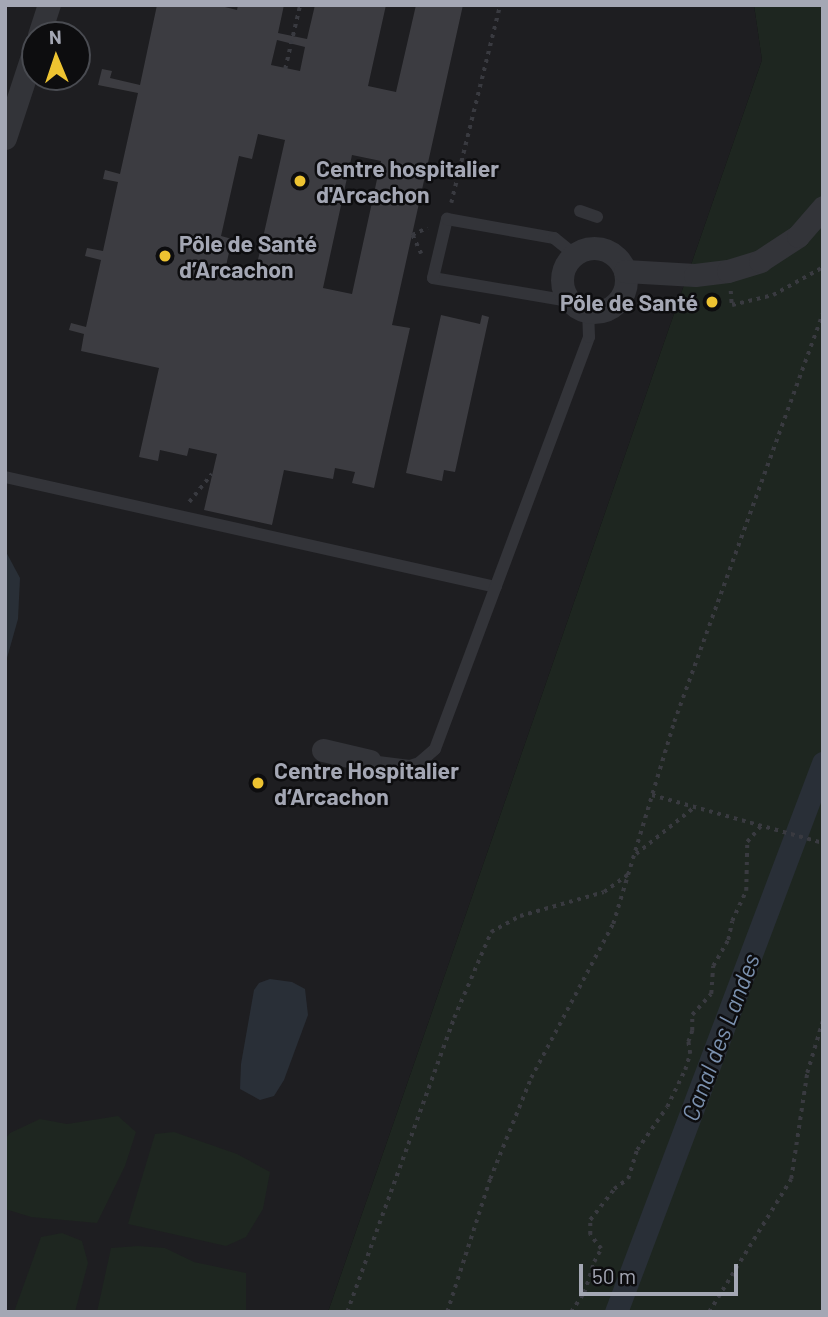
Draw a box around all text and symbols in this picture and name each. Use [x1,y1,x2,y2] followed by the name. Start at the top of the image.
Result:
[21,21,91,91] north arrow
[49,25,62,48] text: N
[316,154,499,208] place label: Centre hospitalier d'Arcachon
[290,171,310,191] marker: Centre hospitalier d'Arcachon
[179,229,317,283] place label: Pôle de Santé d’Arcachon
[157,248,173,264] marker: Pôle de Santé d’Arcachon
[560,288,698,316] place label: Pôle de Santé
[704,294,720,310] marker: Pôle de Santé
[274,756,459,810] place label: Centre Hospitalier d‘Arcachon
[248,773,268,793] marker: Centre Hospitalier d‘Arcachon
[675,949,765,1125] water label: Canal des Landes
[583,1250,742,1294] scale bar
[592,1263,636,1288] text: 50 m

